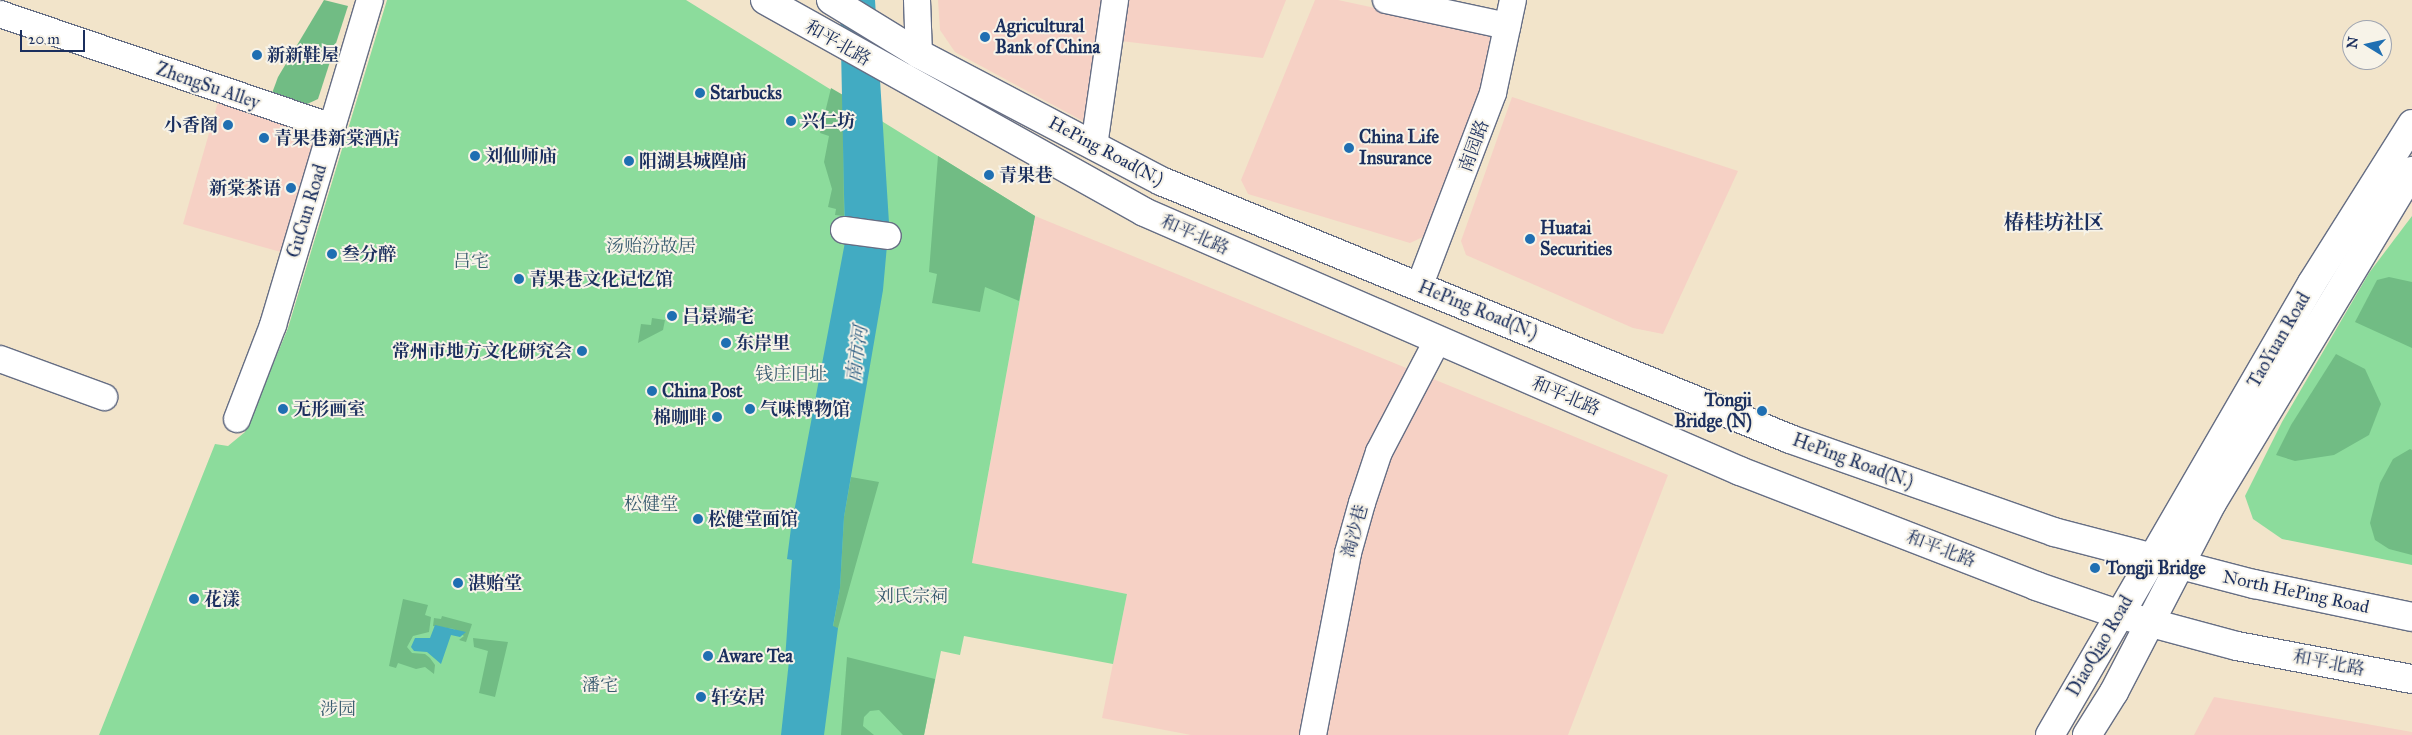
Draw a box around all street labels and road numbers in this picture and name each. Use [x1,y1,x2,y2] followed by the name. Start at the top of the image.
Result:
[801,16,875,70] street label: 和平北路
[153,58,263,114] street label: ZhengSu Alley
[1045,112,1167,190] street label: HePing Road(N.)
[1455,117,1493,175] street label: 南园路
[283,162,331,260] street label: GuCun Road
[1158,210,1232,260] street label: 和平北路
[1415,276,1541,344] street label: HePing Road(N.)
[2243,289,2315,391] street label: TaoYuan Road
[1529,372,1603,420] street label: 和平北路
[1790,429,1916,493] street label: HePing Road(N.)
[1338,502,1372,560] street label: 淘沙巷
[1904,526,1978,572] street label: 和平北路
[2221,566,2371,618] street label: North HePing Road
[2062,592,2138,700] street label: DiaoQiao Road
[2292,646,2366,680] street label: 和平北路

